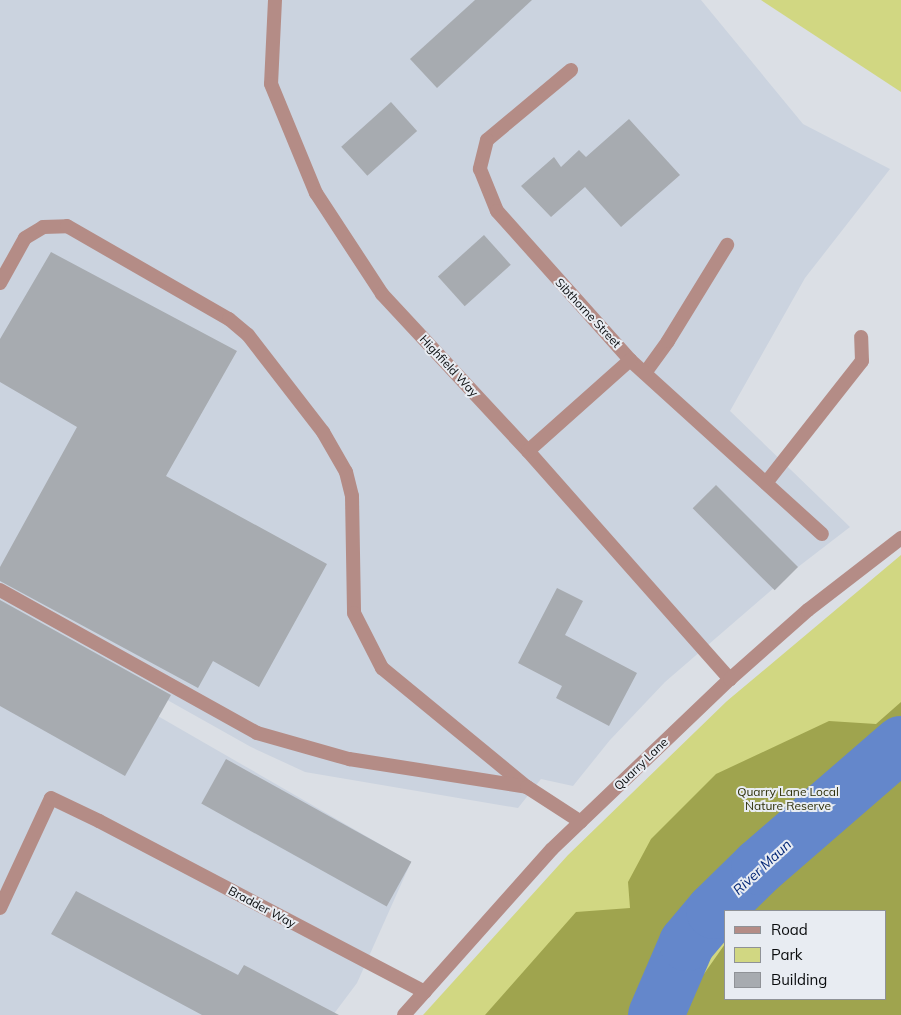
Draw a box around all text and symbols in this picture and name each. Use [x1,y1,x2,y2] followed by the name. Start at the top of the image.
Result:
[552,275,624,351] street label: Sibthorne Street
[417,332,481,400] street label: Highfield Way
[611,735,671,793] street label: Quarry Lane
[737,785,839,813] park label: Quarry Lane Local Nature Reserve
[729,836,795,898] water label: River Maun
[226,883,298,931] street label: Bradder Way
[724,910,886,1000] legend
[771,920,808,939] text: Road
[771,945,803,964] text: Park
[771,970,827,989] text: Building

